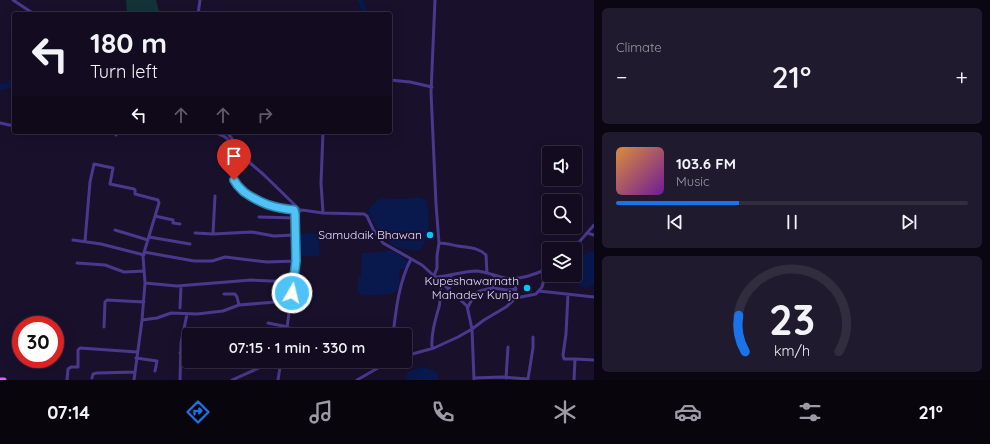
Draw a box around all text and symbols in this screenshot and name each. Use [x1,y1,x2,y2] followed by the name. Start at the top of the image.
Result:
[90,25,167,60] text: 180 m
[24,28,76,80] icon: left
[616,39,662,55] text: Climate
[772,58,811,96] text: 21°
[90,60,158,83] text: Turn left
[616,63,627,91] text: −
[956,63,968,91] text: +
[128,104,150,126] icon: left
[170,104,192,126] icon: ahead
[212,104,234,126] icon: ahead
[254,104,276,126] icon: right
[217,139,251,180] pin
[223,145,245,167] icon: arrive
[542,146,582,282] map controls
[542,146,582,186] button: sound
[676,154,736,173] text: 103.6 FM
[676,173,710,189] text: Music
[542,194,582,234] button: search
[664,211,686,233] icon: previous
[781,211,803,233] icon: pause
[898,211,920,233] icon: next
[318,227,422,242] place label: Samudaik Bhawan
[425,230,435,240] marker: Samudaik Bhawan
[542,242,582,282] button: layers
[271,272,313,314] position arrow
[424,273,519,302] place label: Kupeshawarnath Mahadev Kunja
[522,283,532,293] marker: Kupeshawarnath Mahadev Kunja
[769,293,815,345] text: 23
[12,316,64,368] speed limit sign: 30
[229,338,365,357] text: 07:15 · 1 min · 330 m
[774,342,810,360] text: km/h
[184,398,212,426] icon: directions
[307,398,335,426] icon: music
[429,398,457,426] icon: phone
[551,398,579,426] icon: climate
[674,398,702,426] icon: car
[796,398,824,426] icon: filters
[47,401,90,424] text: 07:14
[918,401,943,424] text: 21°

